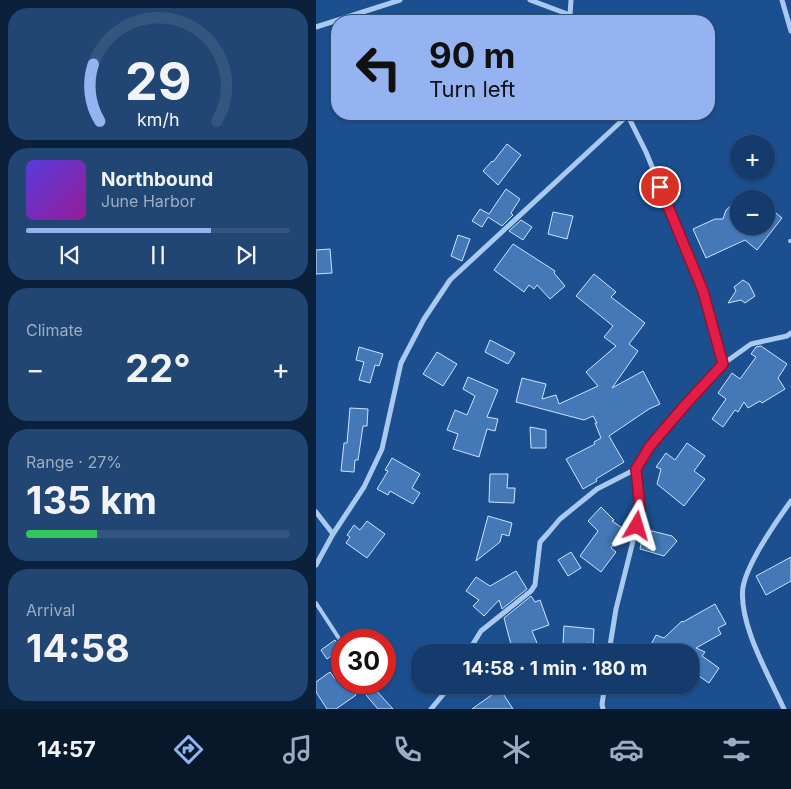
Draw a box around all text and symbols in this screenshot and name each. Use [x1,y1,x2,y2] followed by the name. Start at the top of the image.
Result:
[429,34,516,76] text: 90 m
[346,35,411,100] icon: left
[125,50,191,113] text: 29
[429,76,515,102] text: Turn left
[137,109,179,130] text: km/h
[730,135,775,235] map controls
[730,135,775,180] button: +
[639,166,681,208] pin
[101,168,213,191] text: Northbound
[646,173,674,201] icon: arrive
[730,190,775,235] button: −
[101,191,195,211] text: June Harbor
[56,241,84,269] icon: previous
[144,241,172,269] icon: pause
[232,241,260,269] icon: next
[26,320,83,340] text: Climate
[125,345,191,391] text: 22°
[26,352,45,386] text: −
[271,352,290,386] text: +
[26,452,122,472] text: Range · 27%
[26,477,157,523] text: 135 km
[610,499,662,551] position arrow
[26,600,75,620] text: Arrival
[26,625,130,671] text: 14:58
[331,629,396,694] speed limit sign: 30
[463,657,647,680] text: 14:58 · 1 min · 180 m
[171,732,206,767] icon: directions
[280,732,315,767] icon: music
[390,732,425,767] icon: phone
[499,732,534,767] icon: climate
[609,732,644,767] icon: car
[719,732,754,767] icon: filters
[37,736,96,762] text: 14:57

